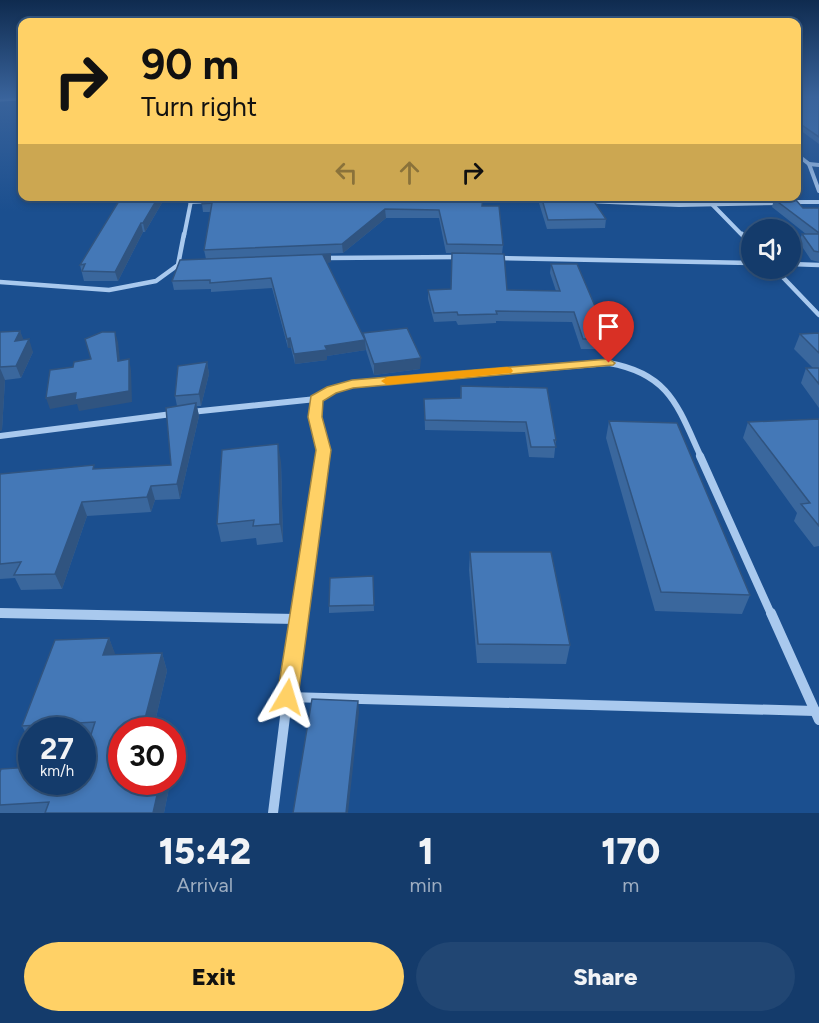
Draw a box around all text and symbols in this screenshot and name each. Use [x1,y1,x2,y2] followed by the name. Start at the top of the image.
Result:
[141,39,239,90] text: 90 m
[42,42,120,120] icon: right
[141,90,257,123] text: Turn right
[330,156,363,189] icon: left
[393,156,426,189] icon: ahead
[456,156,489,189] icon: right
[741,219,801,279] map controls
[741,219,801,279] button: sound
[583,301,634,363] pin
[592,310,625,343] icon: arrive
[255,665,319,729] position arrow
[108,717,186,795] speed limit sign: 30
[40,730,74,767] text: 27
[40,762,74,780] text: km/h
[159,830,251,873] text: 15:42
[418,830,434,873] text: 1
[601,830,660,873] text: 170
[177,873,233,897] text: Arrival
[410,873,442,897] text: min
[622,873,639,897] text: m
[24,942,404,1011] button: Exit
[416,942,795,1011] button: Share

